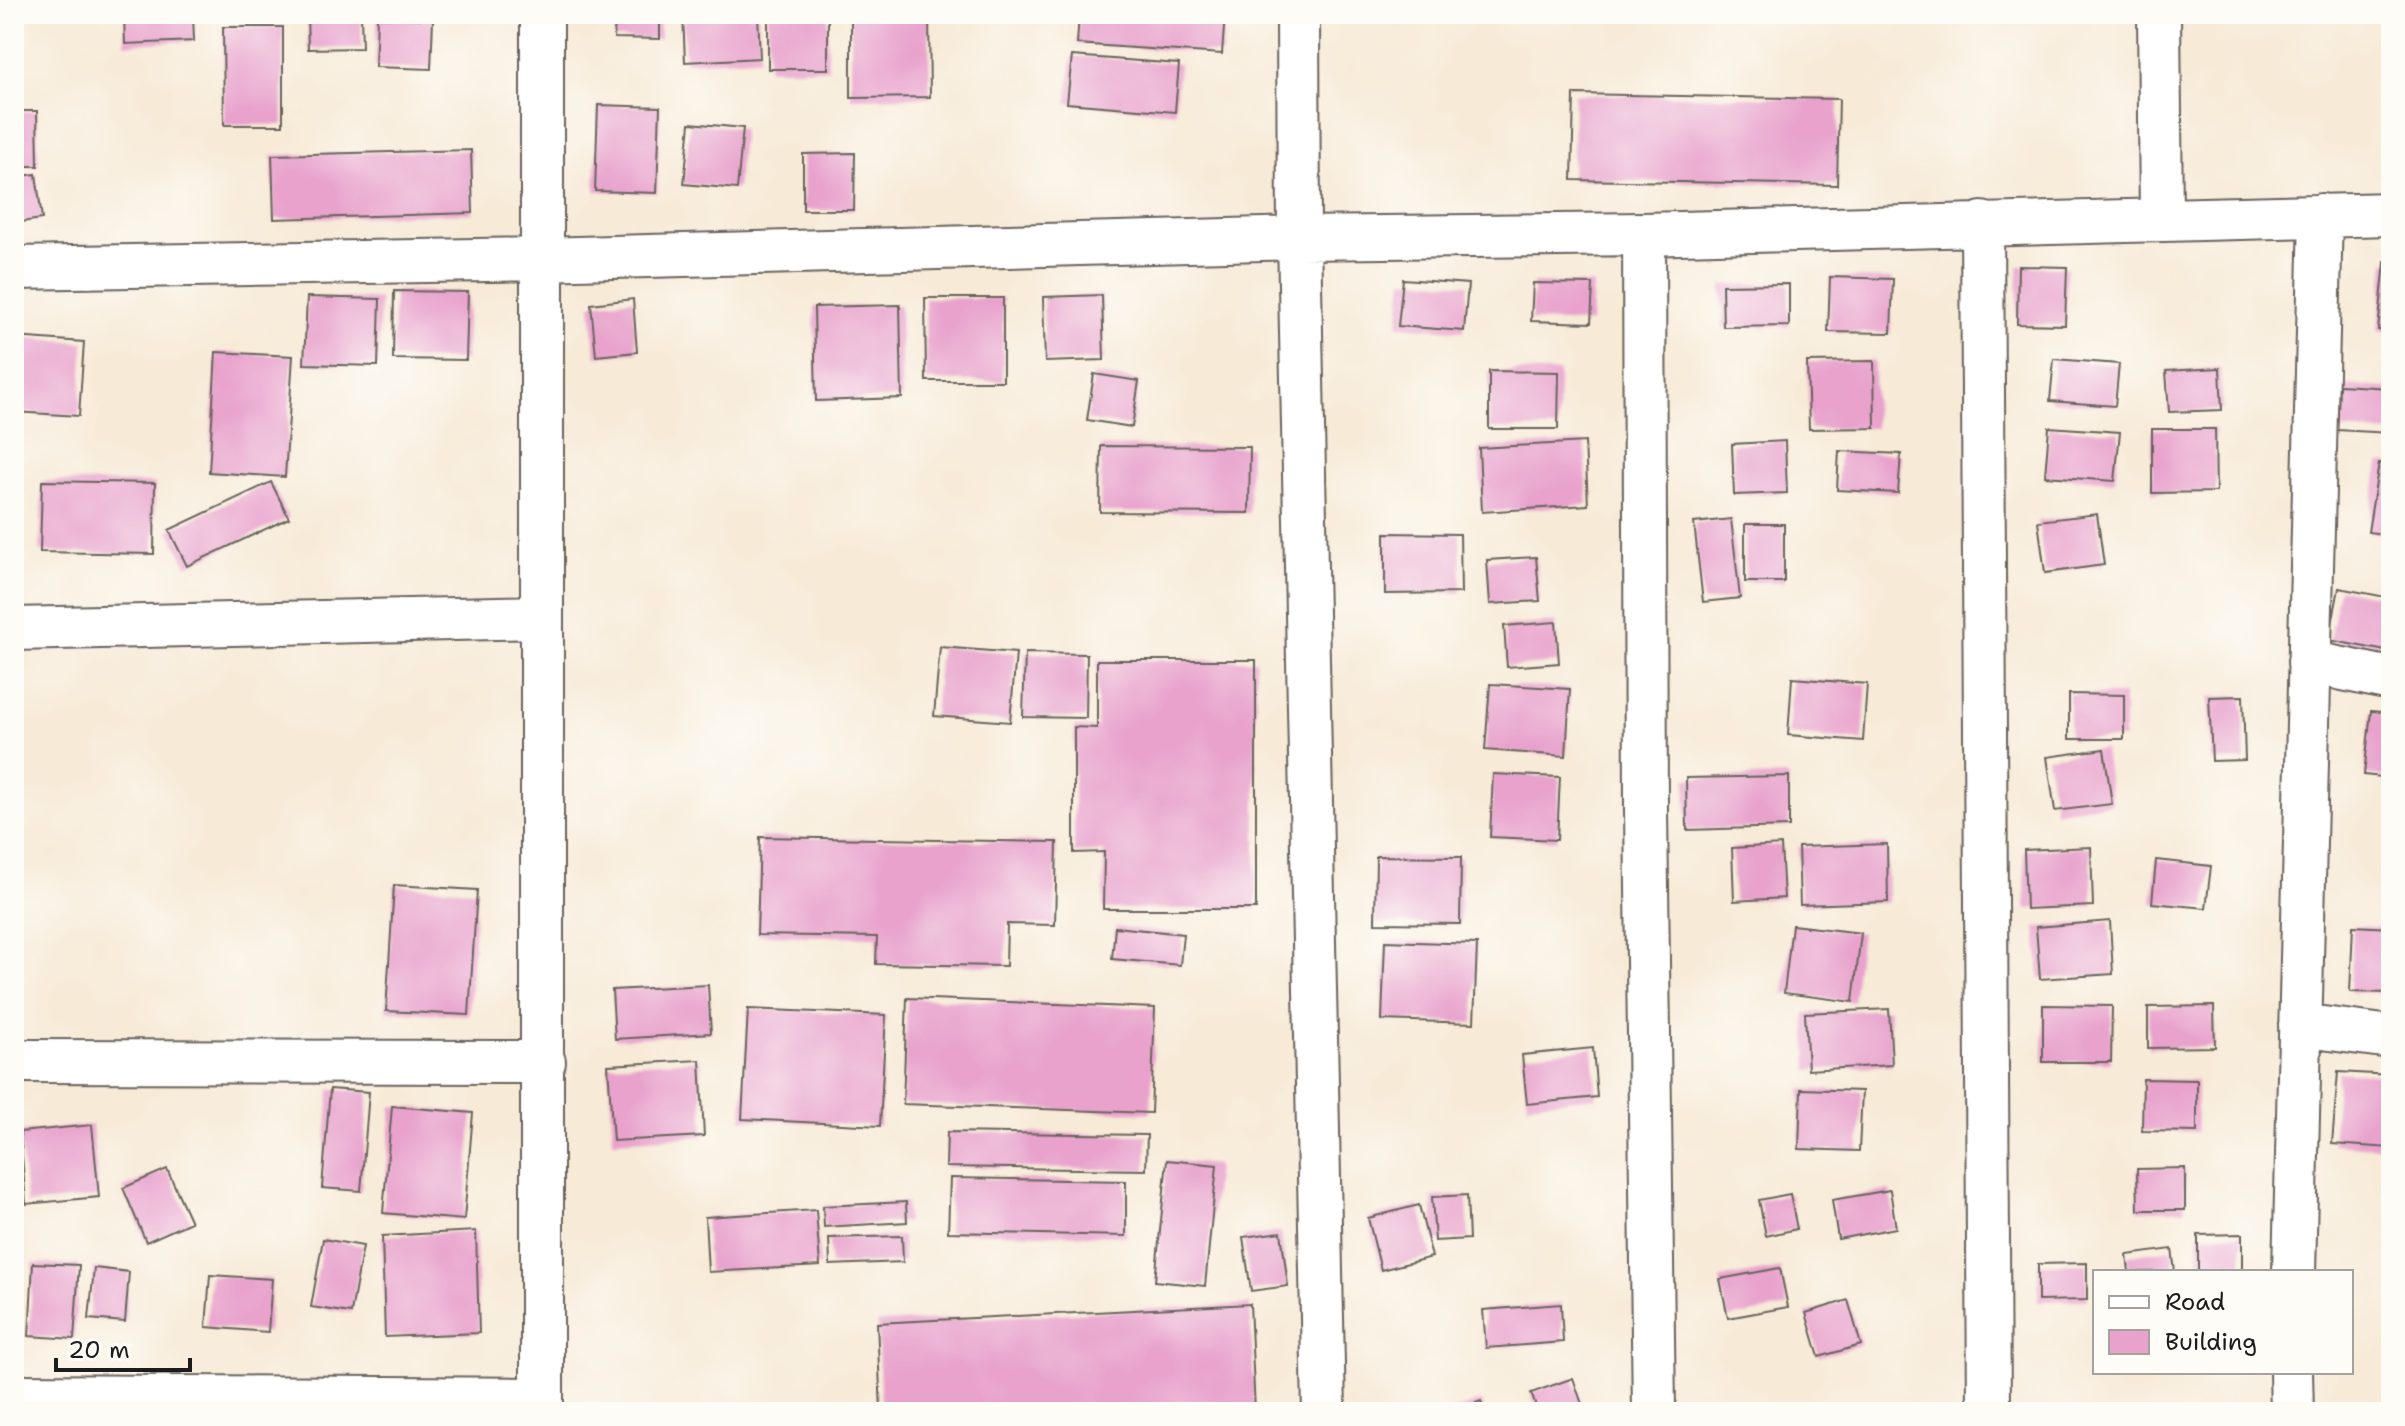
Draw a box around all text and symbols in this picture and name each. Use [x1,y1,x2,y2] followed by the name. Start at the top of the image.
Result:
[2093,1270,2353,1374] legend
[2165,1286,2225,1318] text: Road
[56,1322,190,1372] scale bar
[2165,1326,2257,1358] text: Building
[68,1334,130,1366] text: 20 m

